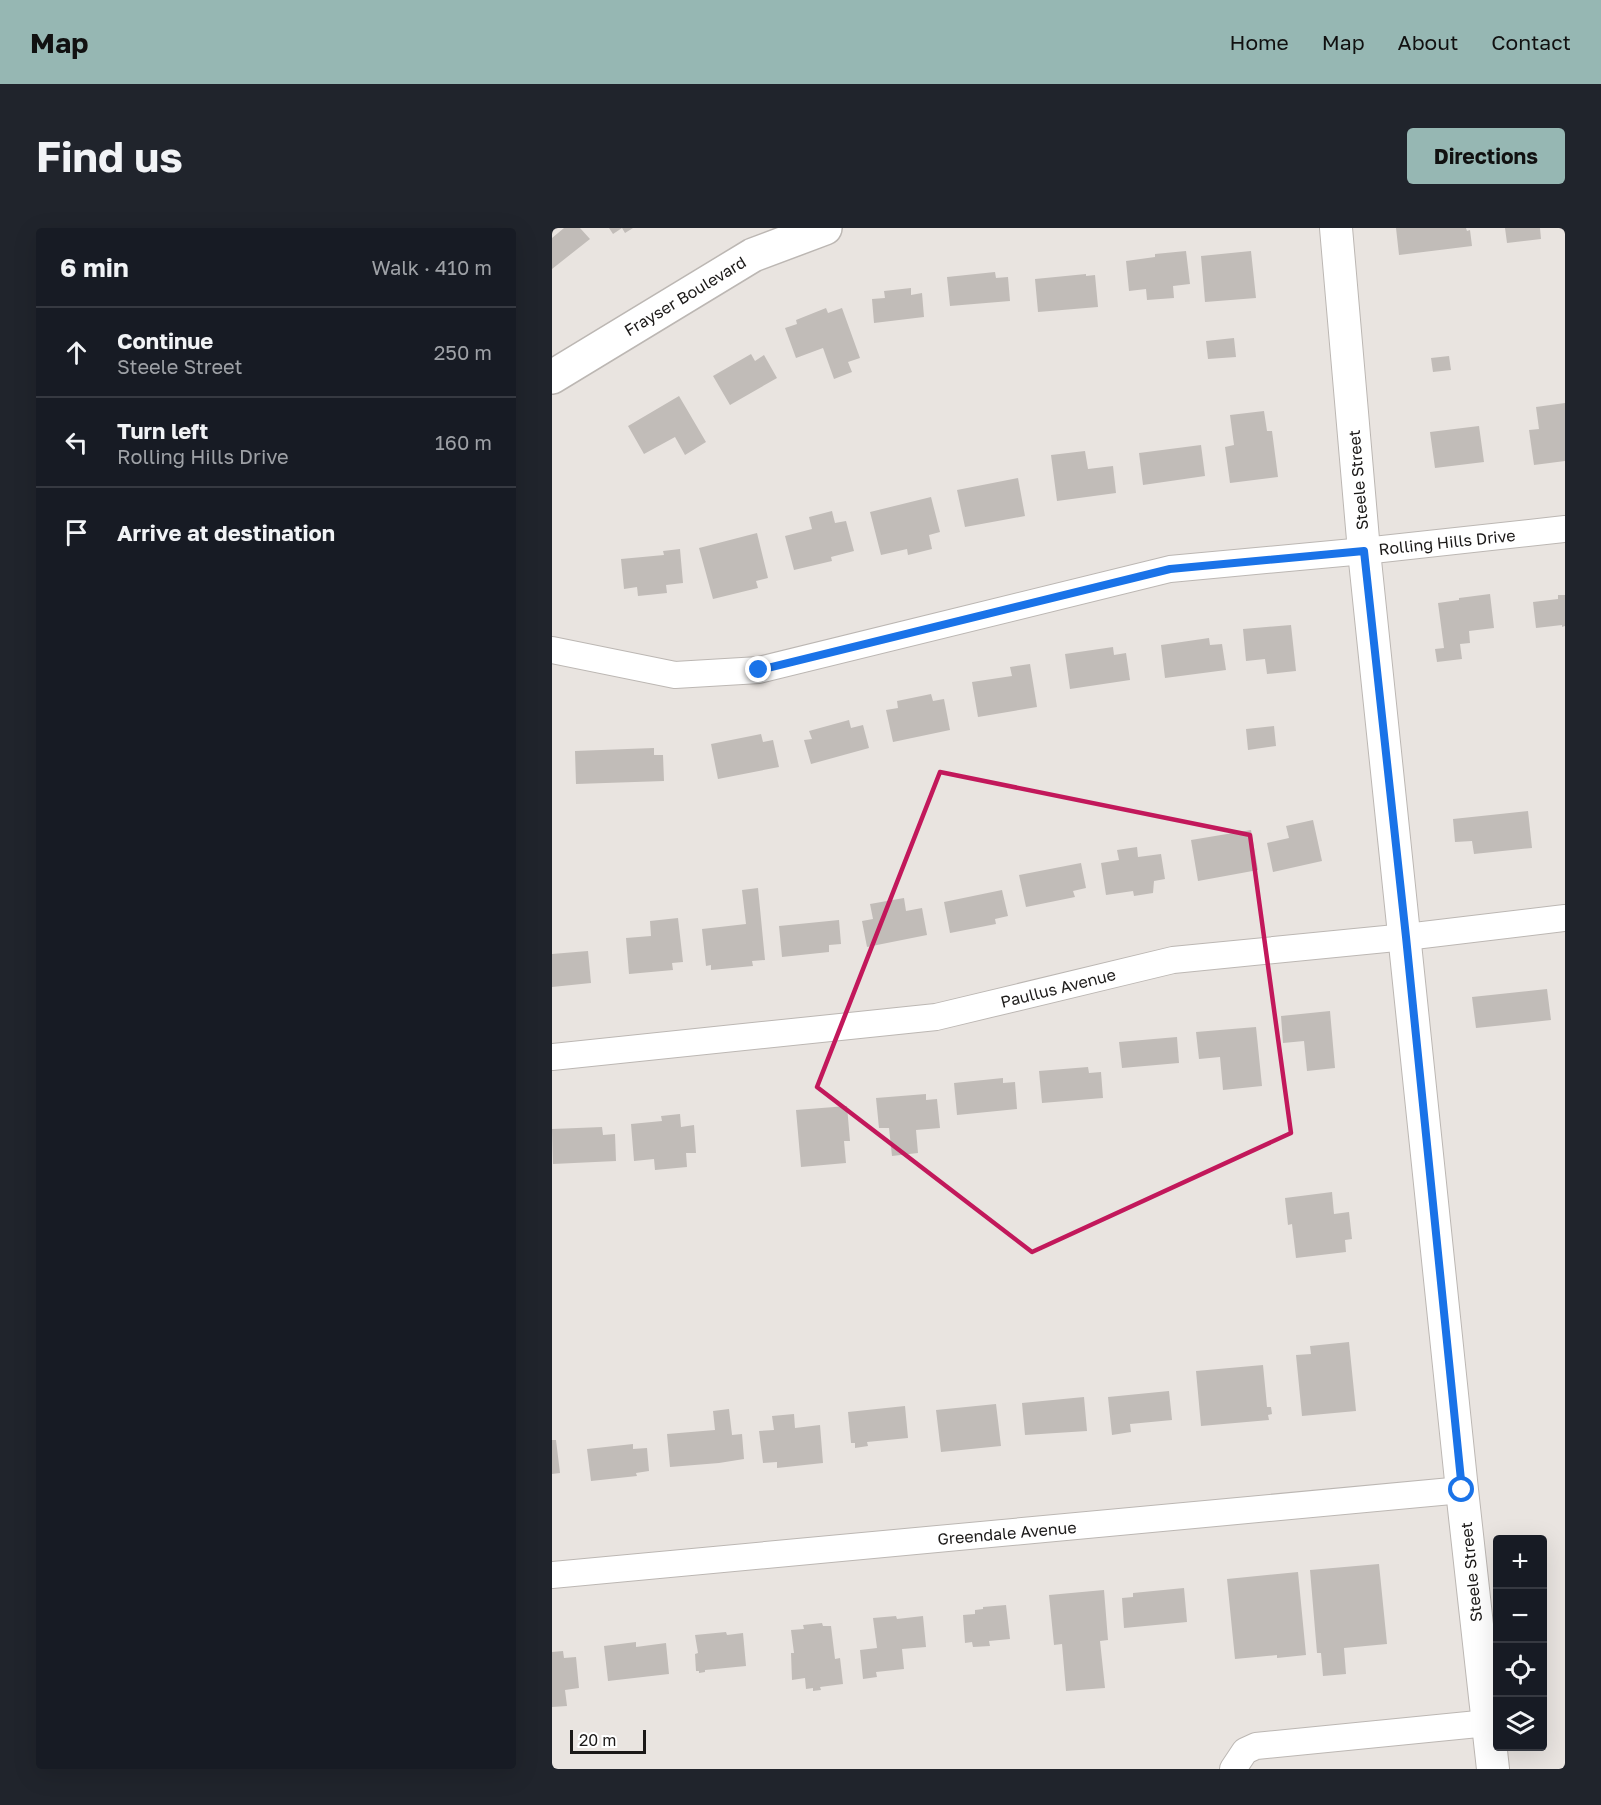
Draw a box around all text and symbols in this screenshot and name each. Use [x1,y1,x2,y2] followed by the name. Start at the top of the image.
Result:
[30,26,88,59] text: Map
[1229,29,1289,55] text: Home
[1322,29,1365,55] text: Map
[1398,29,1458,55] text: About
[1491,29,1571,55] text: Contact
[1407,128,1565,184] button: Directions
[36,131,183,181] text: Find us
[60,252,129,283] text: 6 min
[620,252,750,340] street label: Frayser Boulevard
[372,255,492,279] text: Walk · 410 m
[117,327,213,354] text: Continue
[60,336,93,369] icon: ahead
[434,340,492,364] text: 250 m
[117,354,243,378] text: Steele Street
[117,417,208,444] text: Turn left
[60,426,93,459] icon: left
[1344,429,1372,531] street label: Steele Street
[435,430,492,454] text: 160 m
[117,444,289,468] text: Rolling Hills Drive
[60,516,93,549] icon: arrive
[117,519,335,546] text: Arrive at destination
[1378,525,1516,559] street label: Rolling Hills Drive
[745,656,771,682] route end
[998,964,1118,1012] street label: Paullus Avenue
[1448,1476,1474,1502] route start
[937,1517,1077,1549] street label: Greendale Avenue
[1456,1521,1486,1623] street label: Steele Street
[1493,1535,1547,1751] map controls
[1493,1535,1547,1589] button: +
[1493,1589,1547,1643] button: −
[1493,1643,1547,1697] button: locate
[1493,1697,1547,1751] button: layers
[570,1727,646,1754] scale bar
[579,1730,616,1750] text: 20 m

